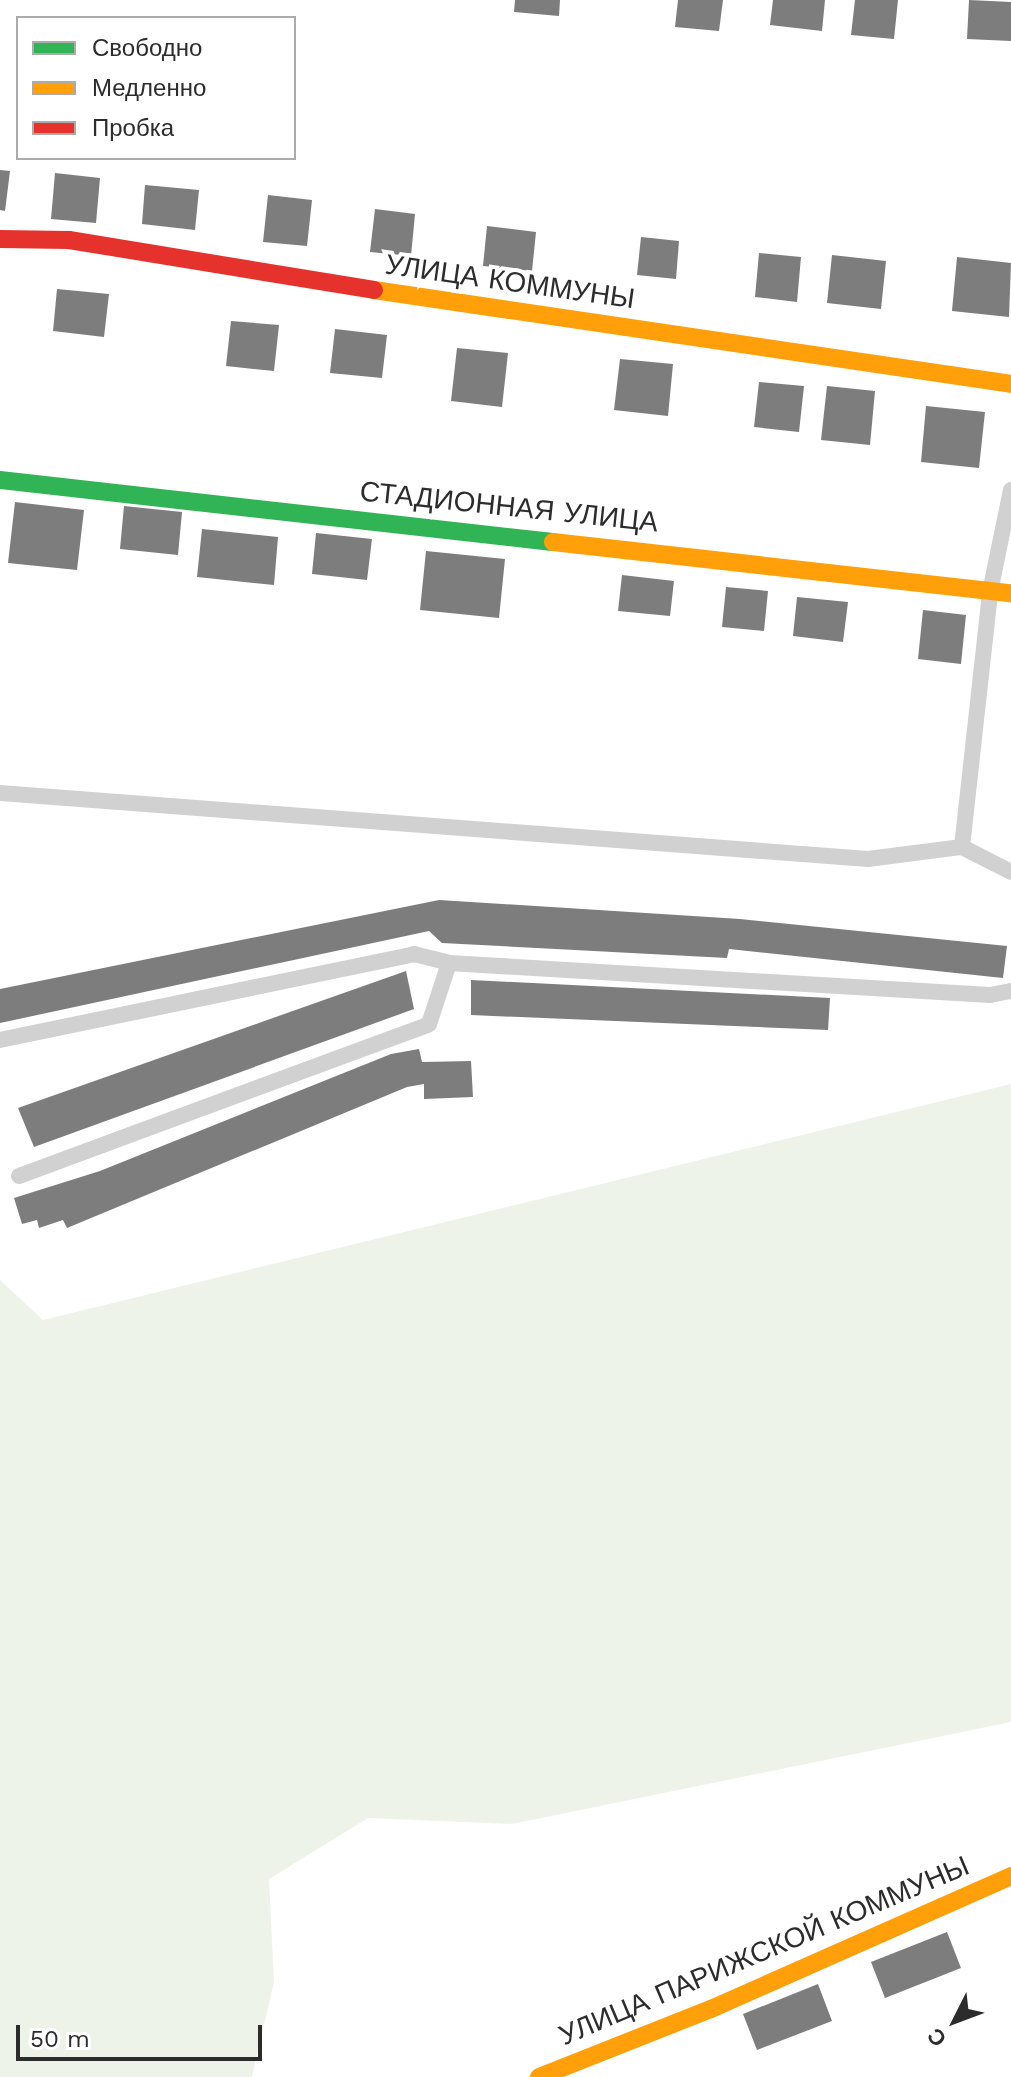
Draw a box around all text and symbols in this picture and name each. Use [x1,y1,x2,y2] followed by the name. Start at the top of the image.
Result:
[16,16,296,160] legend
[92,34,202,62] text: Свободно
[92,74,206,102] text: Медленно
[92,114,174,142] text: Пробка
[383,248,637,316] street label: УЛИЦА КОММУНЫ
[358,475,660,539] street label: СТАДИОННАЯ УЛИЦА
[554,1849,974,2053] street label: УЛИЦА ПАРИЖСКОЙ КОММУНЫ
[915,1981,995,2061] north arrow
[20,2009,266,2059] scale bar
[30,2025,90,2053] text: 50 m

